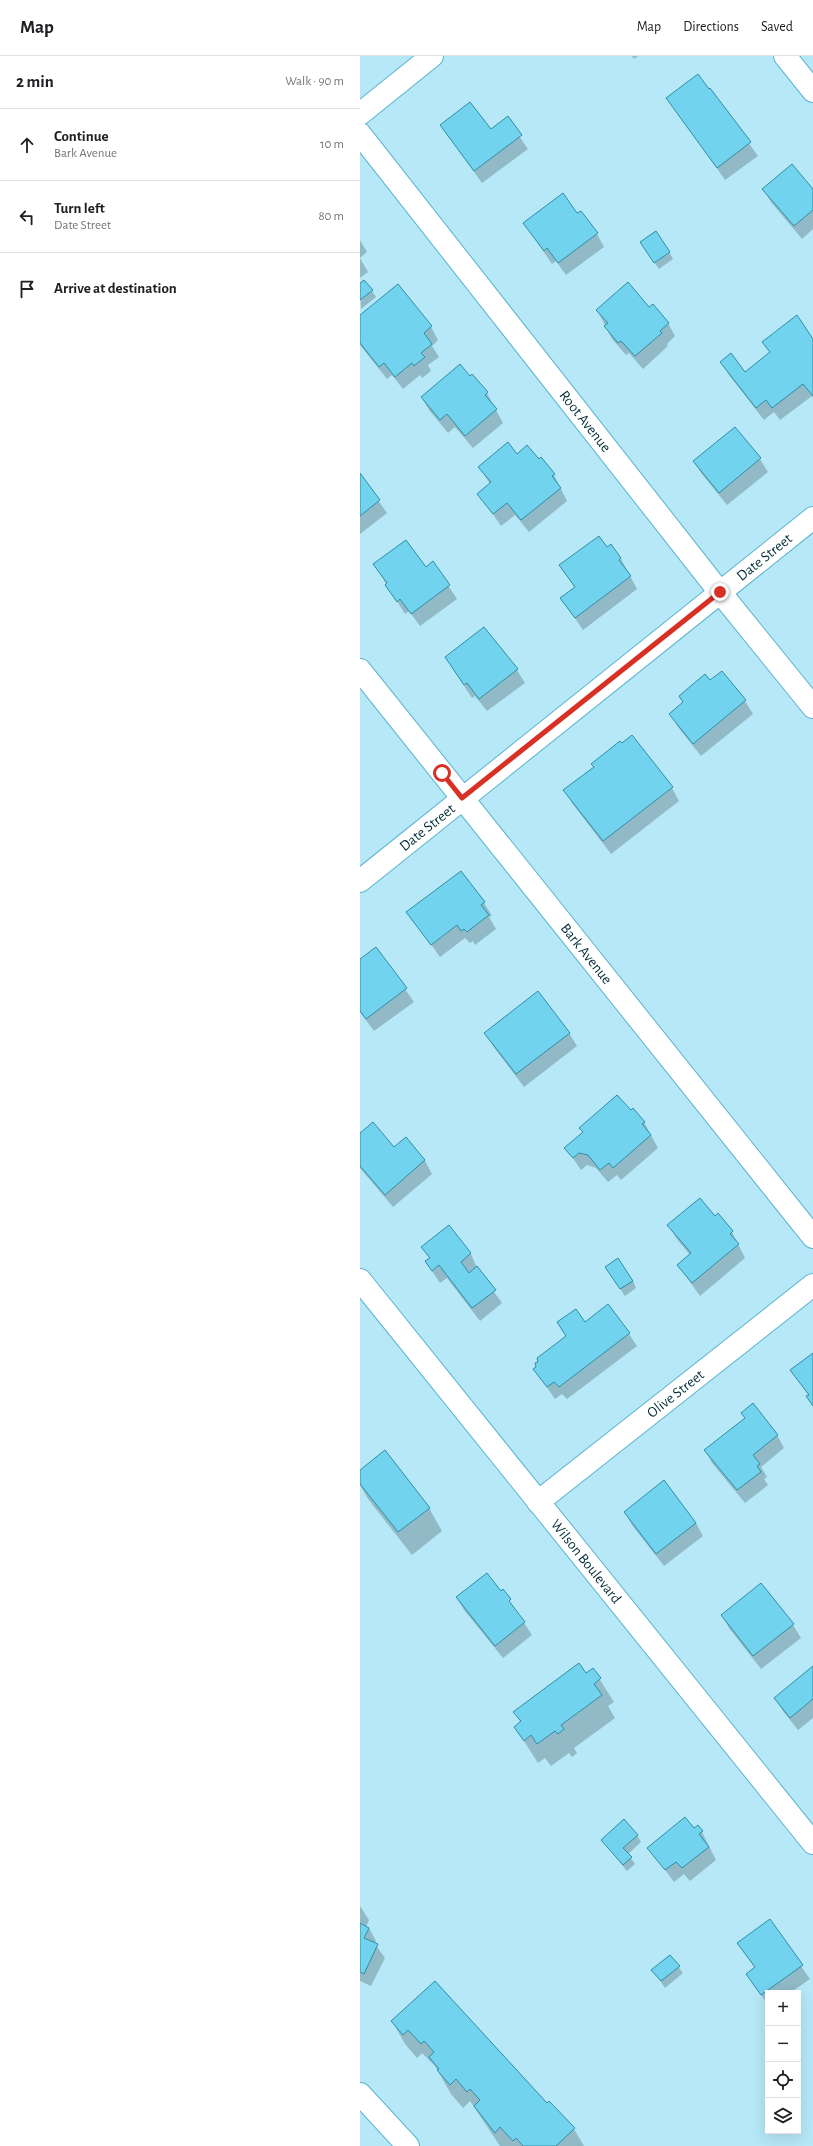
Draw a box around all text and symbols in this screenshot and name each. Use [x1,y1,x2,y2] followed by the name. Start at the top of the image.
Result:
[20,18,54,37] text: Map
[637,20,661,34] text: Map
[683,20,739,34] text: Directions
[761,20,793,34] text: Saved
[16,73,54,90] text: 2 min
[285,75,344,88] text: Walk · 90 m
[54,129,109,144] text: Continue
[16,134,38,156] icon: ahead
[320,138,344,151] text: 10 m
[54,147,117,160] text: Bark Avenue
[54,201,105,216] text: Turn left
[16,206,38,228] icon: left
[318,210,344,223] text: 80 m
[54,219,111,232] text: Date Street
[16,278,38,300] icon: arrive
[54,281,177,296] text: Arrive at destination
[557,388,614,455] street label: Root Avenue
[734,530,795,584] street label: Date Street
[711,583,729,601] route end
[433,764,451,782] route start
[397,801,458,854] street label: Date Street
[558,920,615,987] street label: Bark Avenue
[644,1367,707,1420] street label: Olive Street
[548,1516,625,1606] street label: Wilson Boulevard
[765,1990,801,2134] map controls
[765,1990,801,2026] button: +
[765,2026,801,2062] button: −
[765,2062,801,2098] button: locate
[765,2098,801,2134] button: layers

